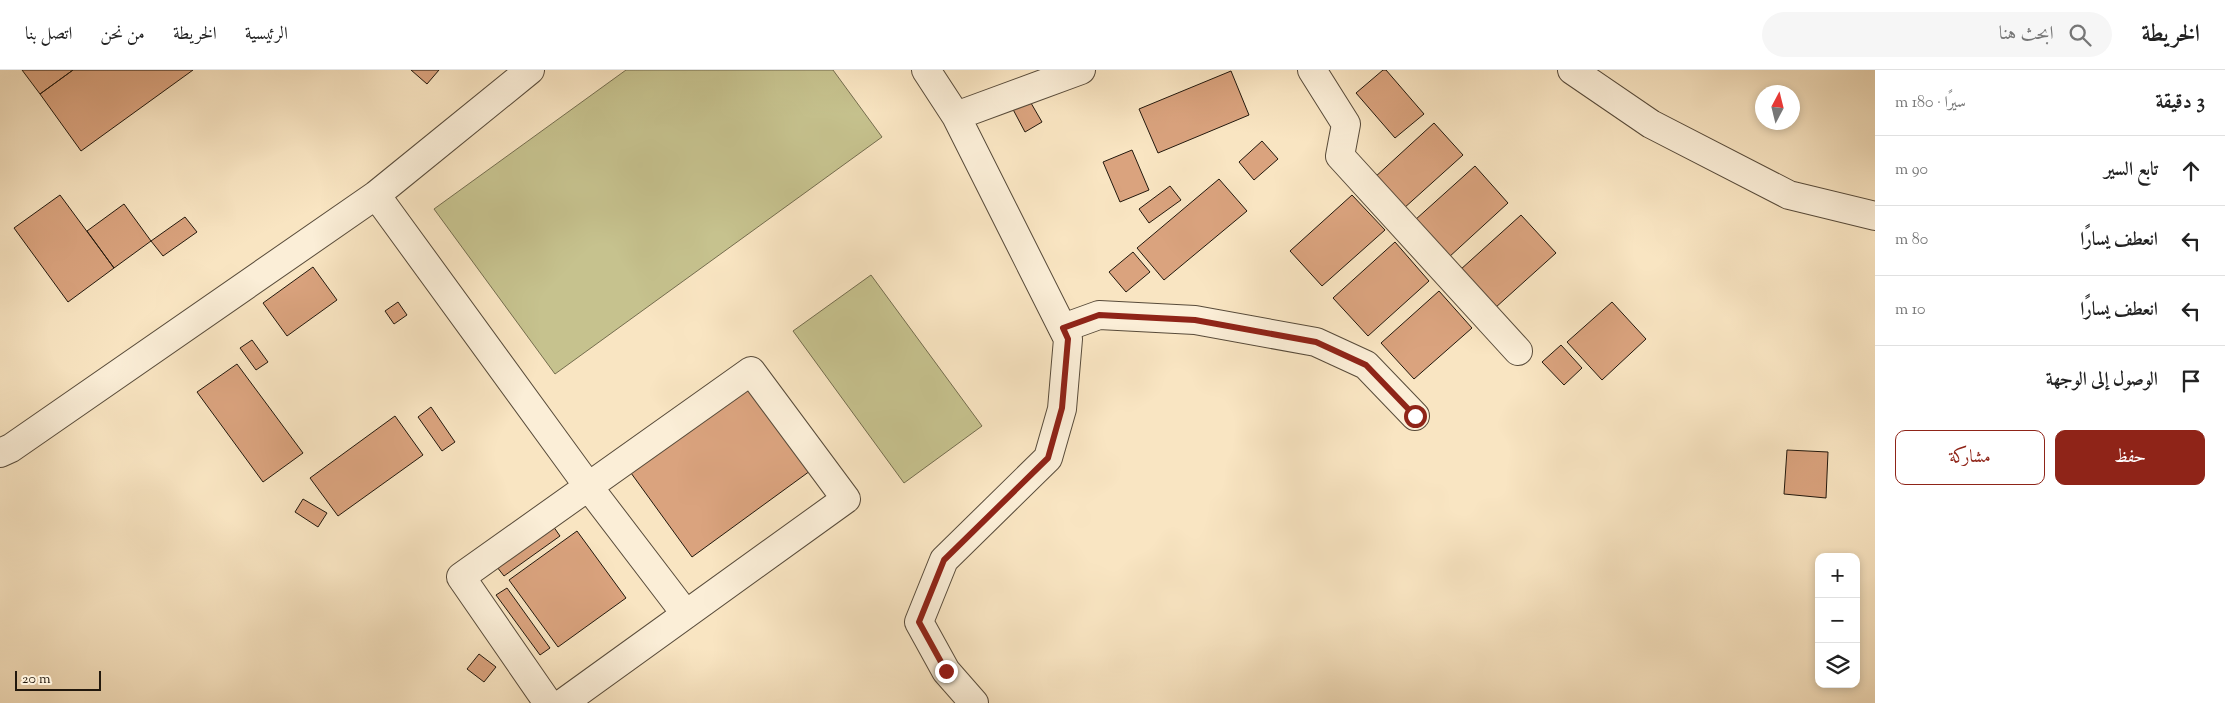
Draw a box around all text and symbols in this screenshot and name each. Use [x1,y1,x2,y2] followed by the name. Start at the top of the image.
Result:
[1762,12,2112,57] search box
[2142,18,2200,52] text: الخريطة
[1999,21,2054,48] text: ابحث هنا
[2066,21,2094,49] icon: search
[25,22,72,48] text: اتصل بنا
[100,22,145,48] text: من نحن
[173,22,217,48] text: الخريطة
[245,22,288,48] text: الرئيسية
[1755,85,1800,130] north arrow
[2155,88,2205,118] text: 3 دقيقة
[1895,92,1966,115] text: سيرًا · 180 m
[2104,157,2158,184] text: تابع السير
[2177,157,2205,185] icon: ahead
[1895,159,1928,182] text: 90 m
[2080,227,2158,254] text: انعطف يسارًا
[2177,227,2205,255] icon: left
[1895,229,1928,252] text: 80 m
[2080,297,2158,324] text: انعطف يسارًا
[2177,297,2205,325] icon: left
[1895,299,1925,322] text: 10 m
[2046,367,2158,394] text: الوصول إلى الوجهة
[2177,367,2205,395] icon: arrive
[1404,405,1427,428] route start
[1895,430,2045,485] button: مشاركة
[2055,430,2205,485] button: حفظ
[1815,553,1860,688] map controls
[1815,553,1860,598] button: +
[1815,598,1860,643] button: −
[1815,643,1860,688] button: layers
[935,660,958,683] route end
[15,668,101,691] scale bar
[22,670,51,690] text: 20 m

